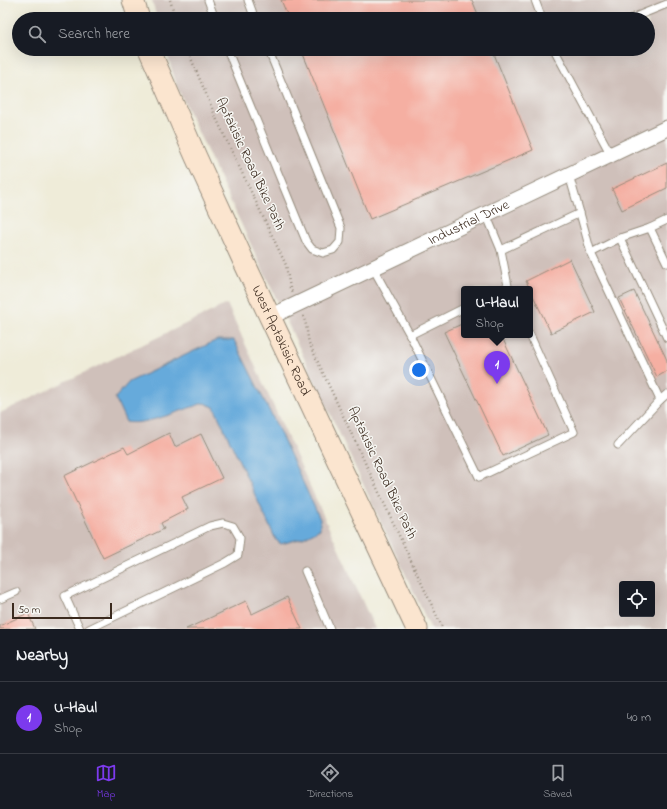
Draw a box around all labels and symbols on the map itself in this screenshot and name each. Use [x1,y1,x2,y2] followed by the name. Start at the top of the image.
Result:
[210,94,290,234] street label: Aptakisic Road Bike Path
[425,194,513,251] street label: Industrial Drive
[246,282,316,399] street label: West Aptakisic Road
[484,351,510,384] pin: 1
[409,360,429,380] your location
[342,403,422,543] street label: Aptakisic Road Bike Path
[12,601,112,620] scale bar

